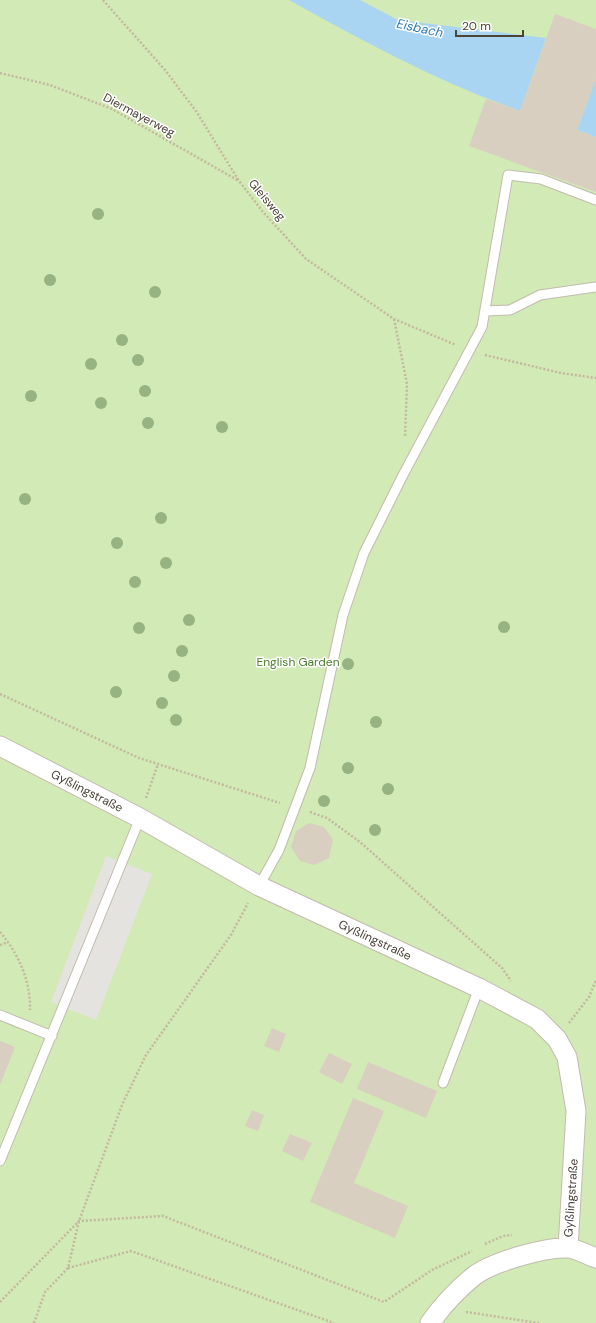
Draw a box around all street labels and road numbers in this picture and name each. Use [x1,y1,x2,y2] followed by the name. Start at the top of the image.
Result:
[100,89,178,141] street label: Diermayerweg
[245,176,289,224] street label: Gleisweg
[48,766,126,816] street label: Gyßlingstraße
[336,916,414,964] street label: Gyßlingstraße
[560,1158,582,1238] street label: Gyßlingstraße

